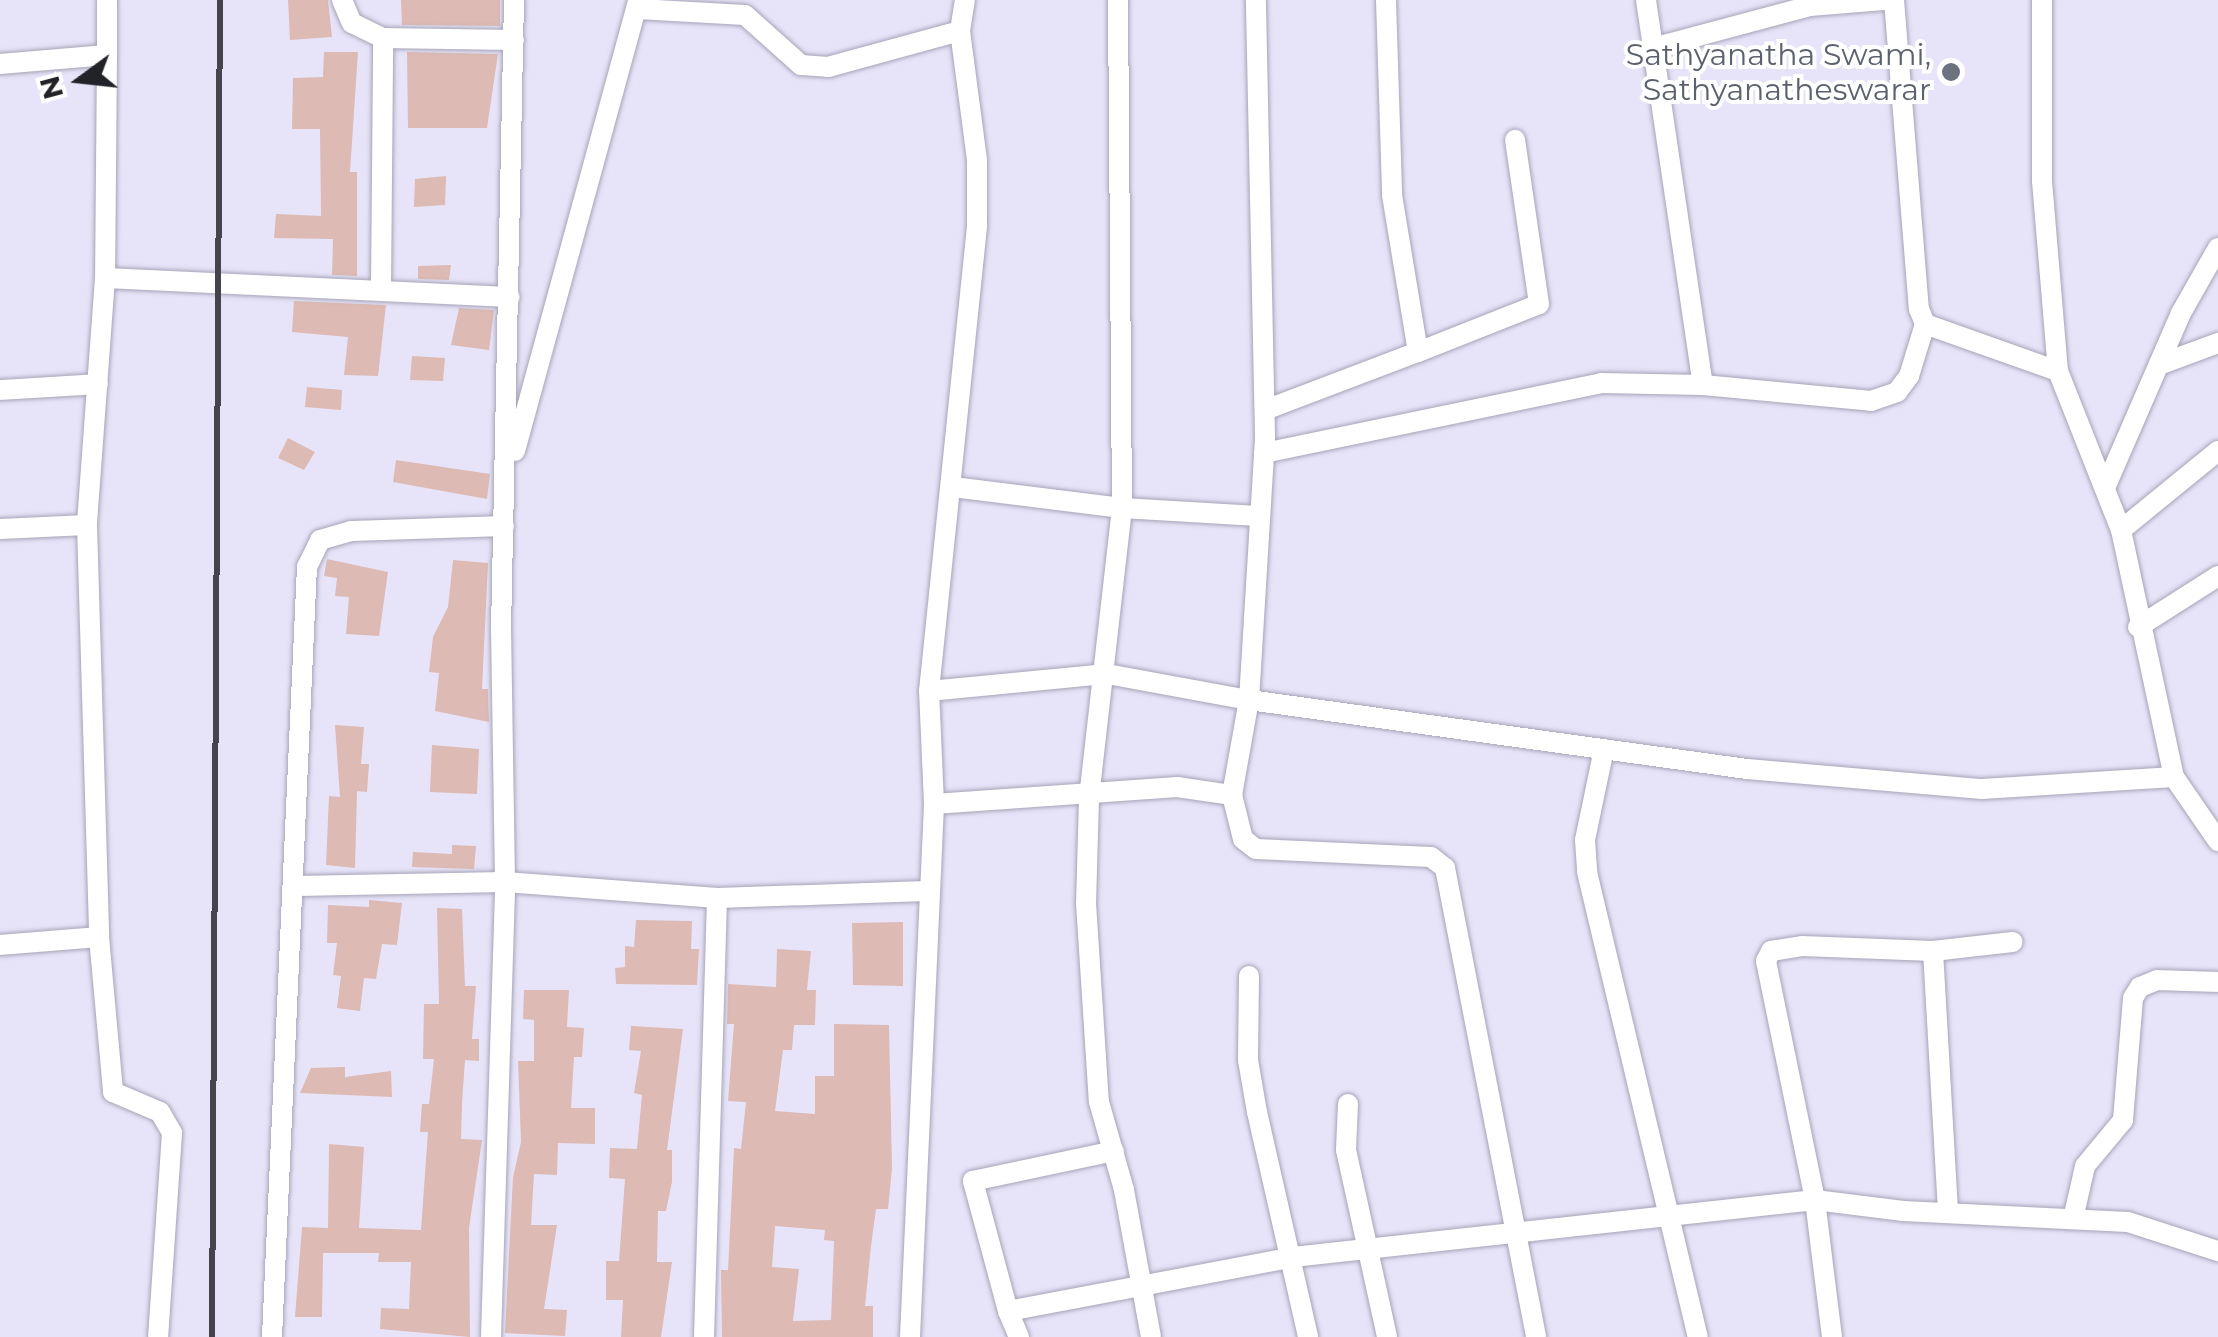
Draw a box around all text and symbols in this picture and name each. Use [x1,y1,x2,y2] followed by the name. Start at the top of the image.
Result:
[30,30,130,130] north arrow
[1626,37,1931,108] place label: Sathyanatha Swami, Sathyanatheswarar
[1940,61,1962,83] marker: Sathyanatha Swami, Sathyanatheswarar
[32,72,70,103] text: N

